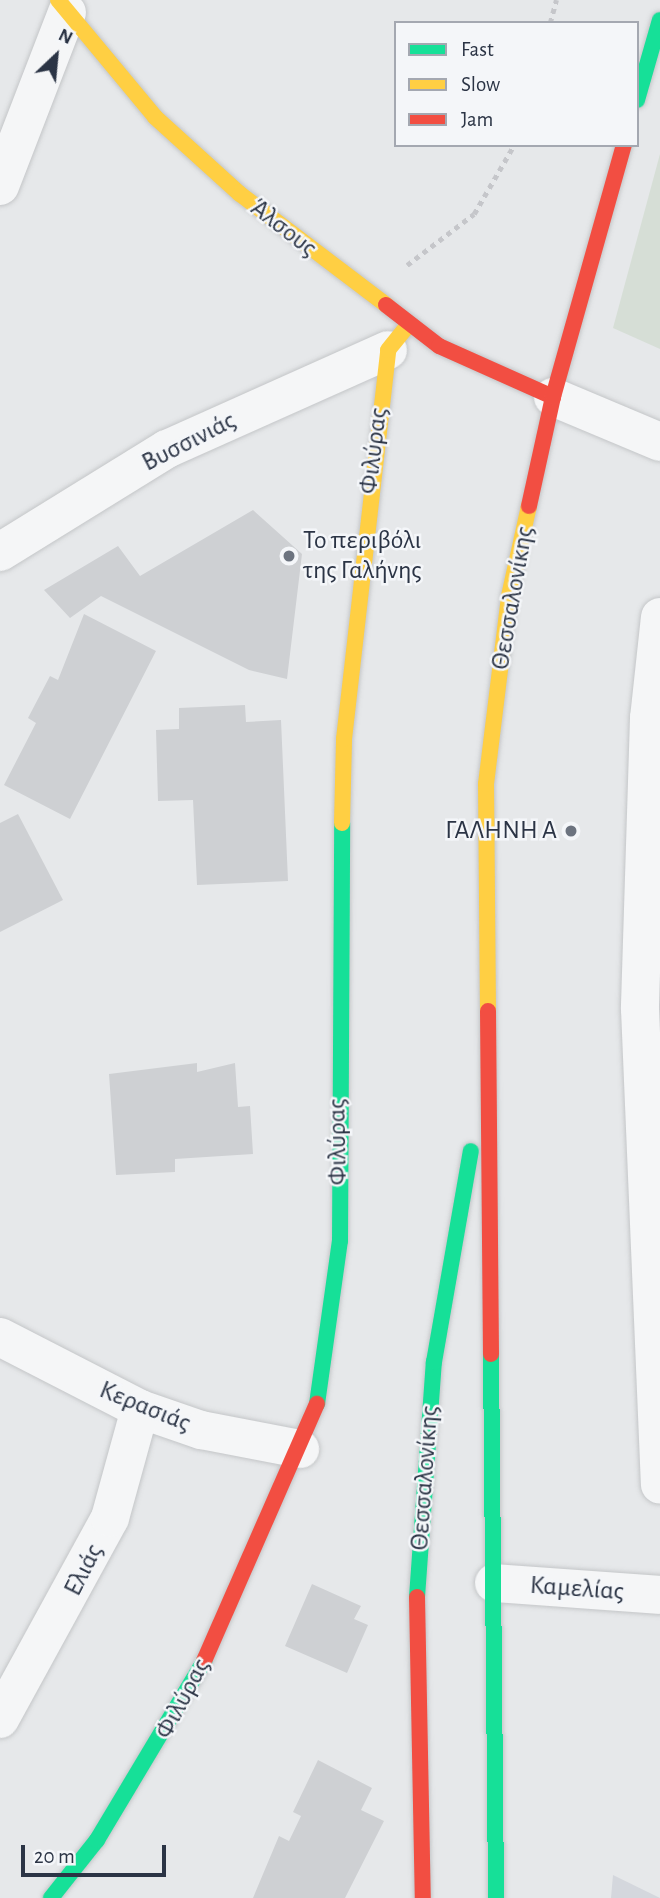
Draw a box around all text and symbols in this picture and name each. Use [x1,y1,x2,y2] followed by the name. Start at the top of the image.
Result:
[21,21,91,91] north arrow
[394,21,639,147] legend
[55,25,76,48] text: N
[461,39,494,60] text: Fast
[461,74,500,95] text: Slow
[461,109,493,130] text: Jam
[243,192,323,264] street label: Άλσους
[137,405,241,479] street label: Βυσσινιάς
[353,406,395,496] street label: Φιλύρας
[485,524,541,672] street label: Θεσσαλονίκης
[303,525,422,586] place label: Το περιβόλι της Γαλήνης
[281,548,297,564] marker: Το περιβόλι της Γαλήνης
[445,815,557,847] place label: ΓΑΛΗΝΗ Α
[563,823,579,839] marker: ΓΑΛΗΝΗ Α
[322,1098,354,1186] street label: Φιλύρας
[95,1375,195,1439] street label: Κερασιάς
[404,1405,446,1551] street label: Θεσσαλονίκης
[58,1539,110,1601] street label: Ελιάς
[529,1570,625,1608] street label: Καμελίας
[149,1653,217,1745] street label: Φιλύρας
[24,1832,170,1876] scale bar
[34,1846,75,1867] text: 20 m

